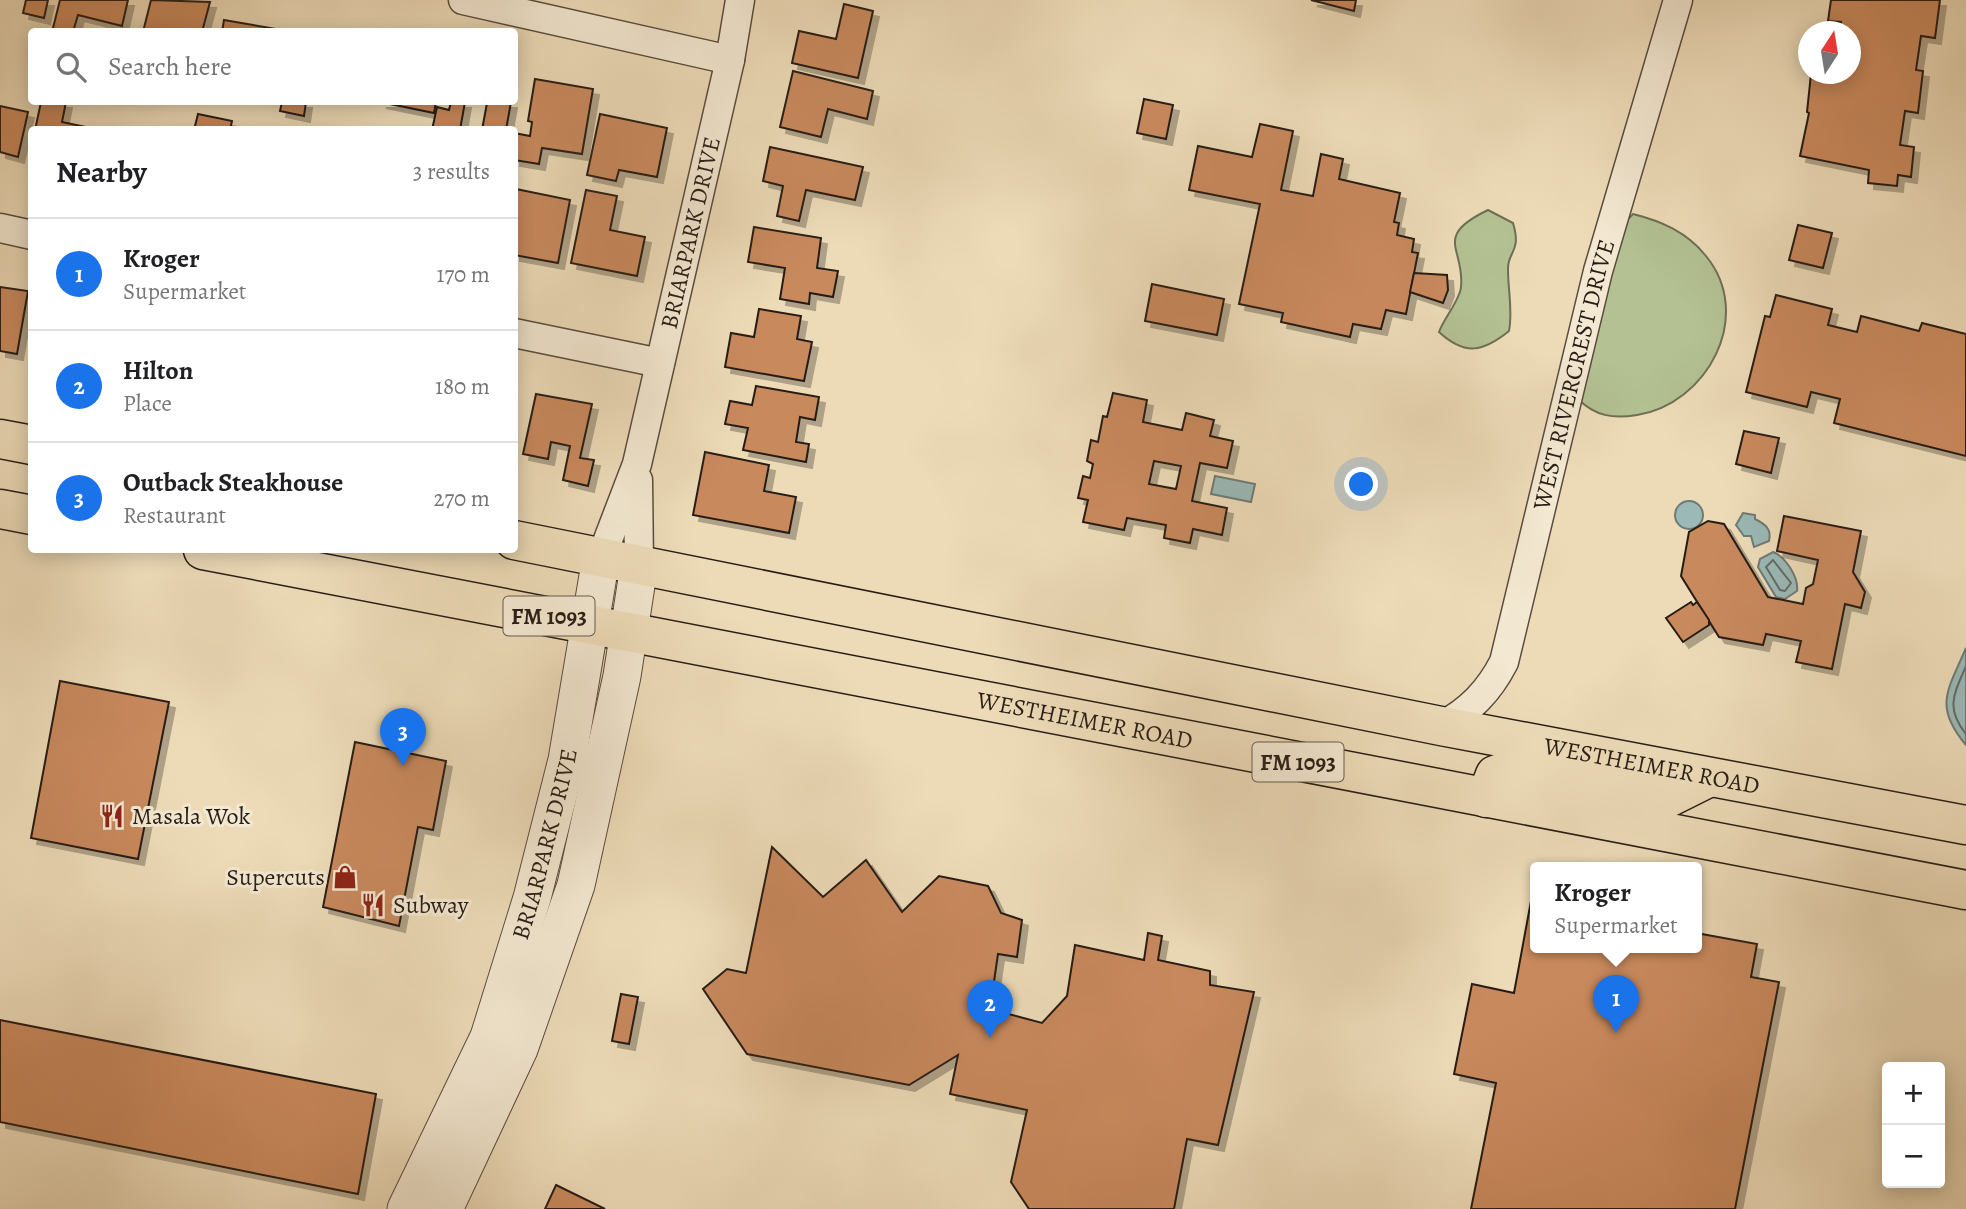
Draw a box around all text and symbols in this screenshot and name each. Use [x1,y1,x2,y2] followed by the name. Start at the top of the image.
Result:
[1798,21,1861,84] north arrow
[28,28,518,105] search box
[52,48,90,86] icon: search
[108,49,232,84] text: Search here
[653,133,728,332] street label: BRIARPARK DRIVE
[56,152,147,192] text: Nearby
[413,156,490,187] text: 3 results
[1525,236,1622,514] street label: WEST RIVERCREST DRIVE
[123,241,200,276] text: Kroger
[75,259,83,290] text: 1
[437,259,490,290] text: 170 m
[123,276,246,307] text: Supermarket
[123,353,193,388] text: Hilton
[73,371,85,402] text: 2
[435,371,490,402] text: 180 m
[123,388,172,419] text: Place
[123,465,343,500] text: Outback Steakhouse
[1344,467,1378,501] your location
[74,483,84,514] text: 3
[433,483,490,514] text: 270 m
[123,500,226,531] text: Restaurant
[504,596,594,636] road number: FM 1093
[973,683,1195,756] street label: WESTHEIMER ROAD
[380,708,426,766] pin: 3
[1540,730,1762,802] street label: WESTHEIMER ROAD
[1252,742,1344,782] road number: FM 1093
[504,746,585,943] street label: BRIARPARK DRIVE
[132,800,250,832] place label: Masala Wok
[98,802,126,830] restaurant icon: Masala Wok
[226,861,325,893] place label: Supercuts
[1530,862,1702,953] popup
[331,863,359,891] shop icon: Supercuts
[1554,875,1631,910] text: Kroger
[393,889,469,921] place label: Subway
[359,891,387,919] restaurant icon: Subway
[1554,910,1678,941] text: Supermarket
[1593,975,1639,1033] pin: 1
[967,980,1013,1038] pin: 2
[1882,1062,1945,1188] map controls
[1882,1062,1945,1125] button: +
[1882,1125,1945,1188] button: −

